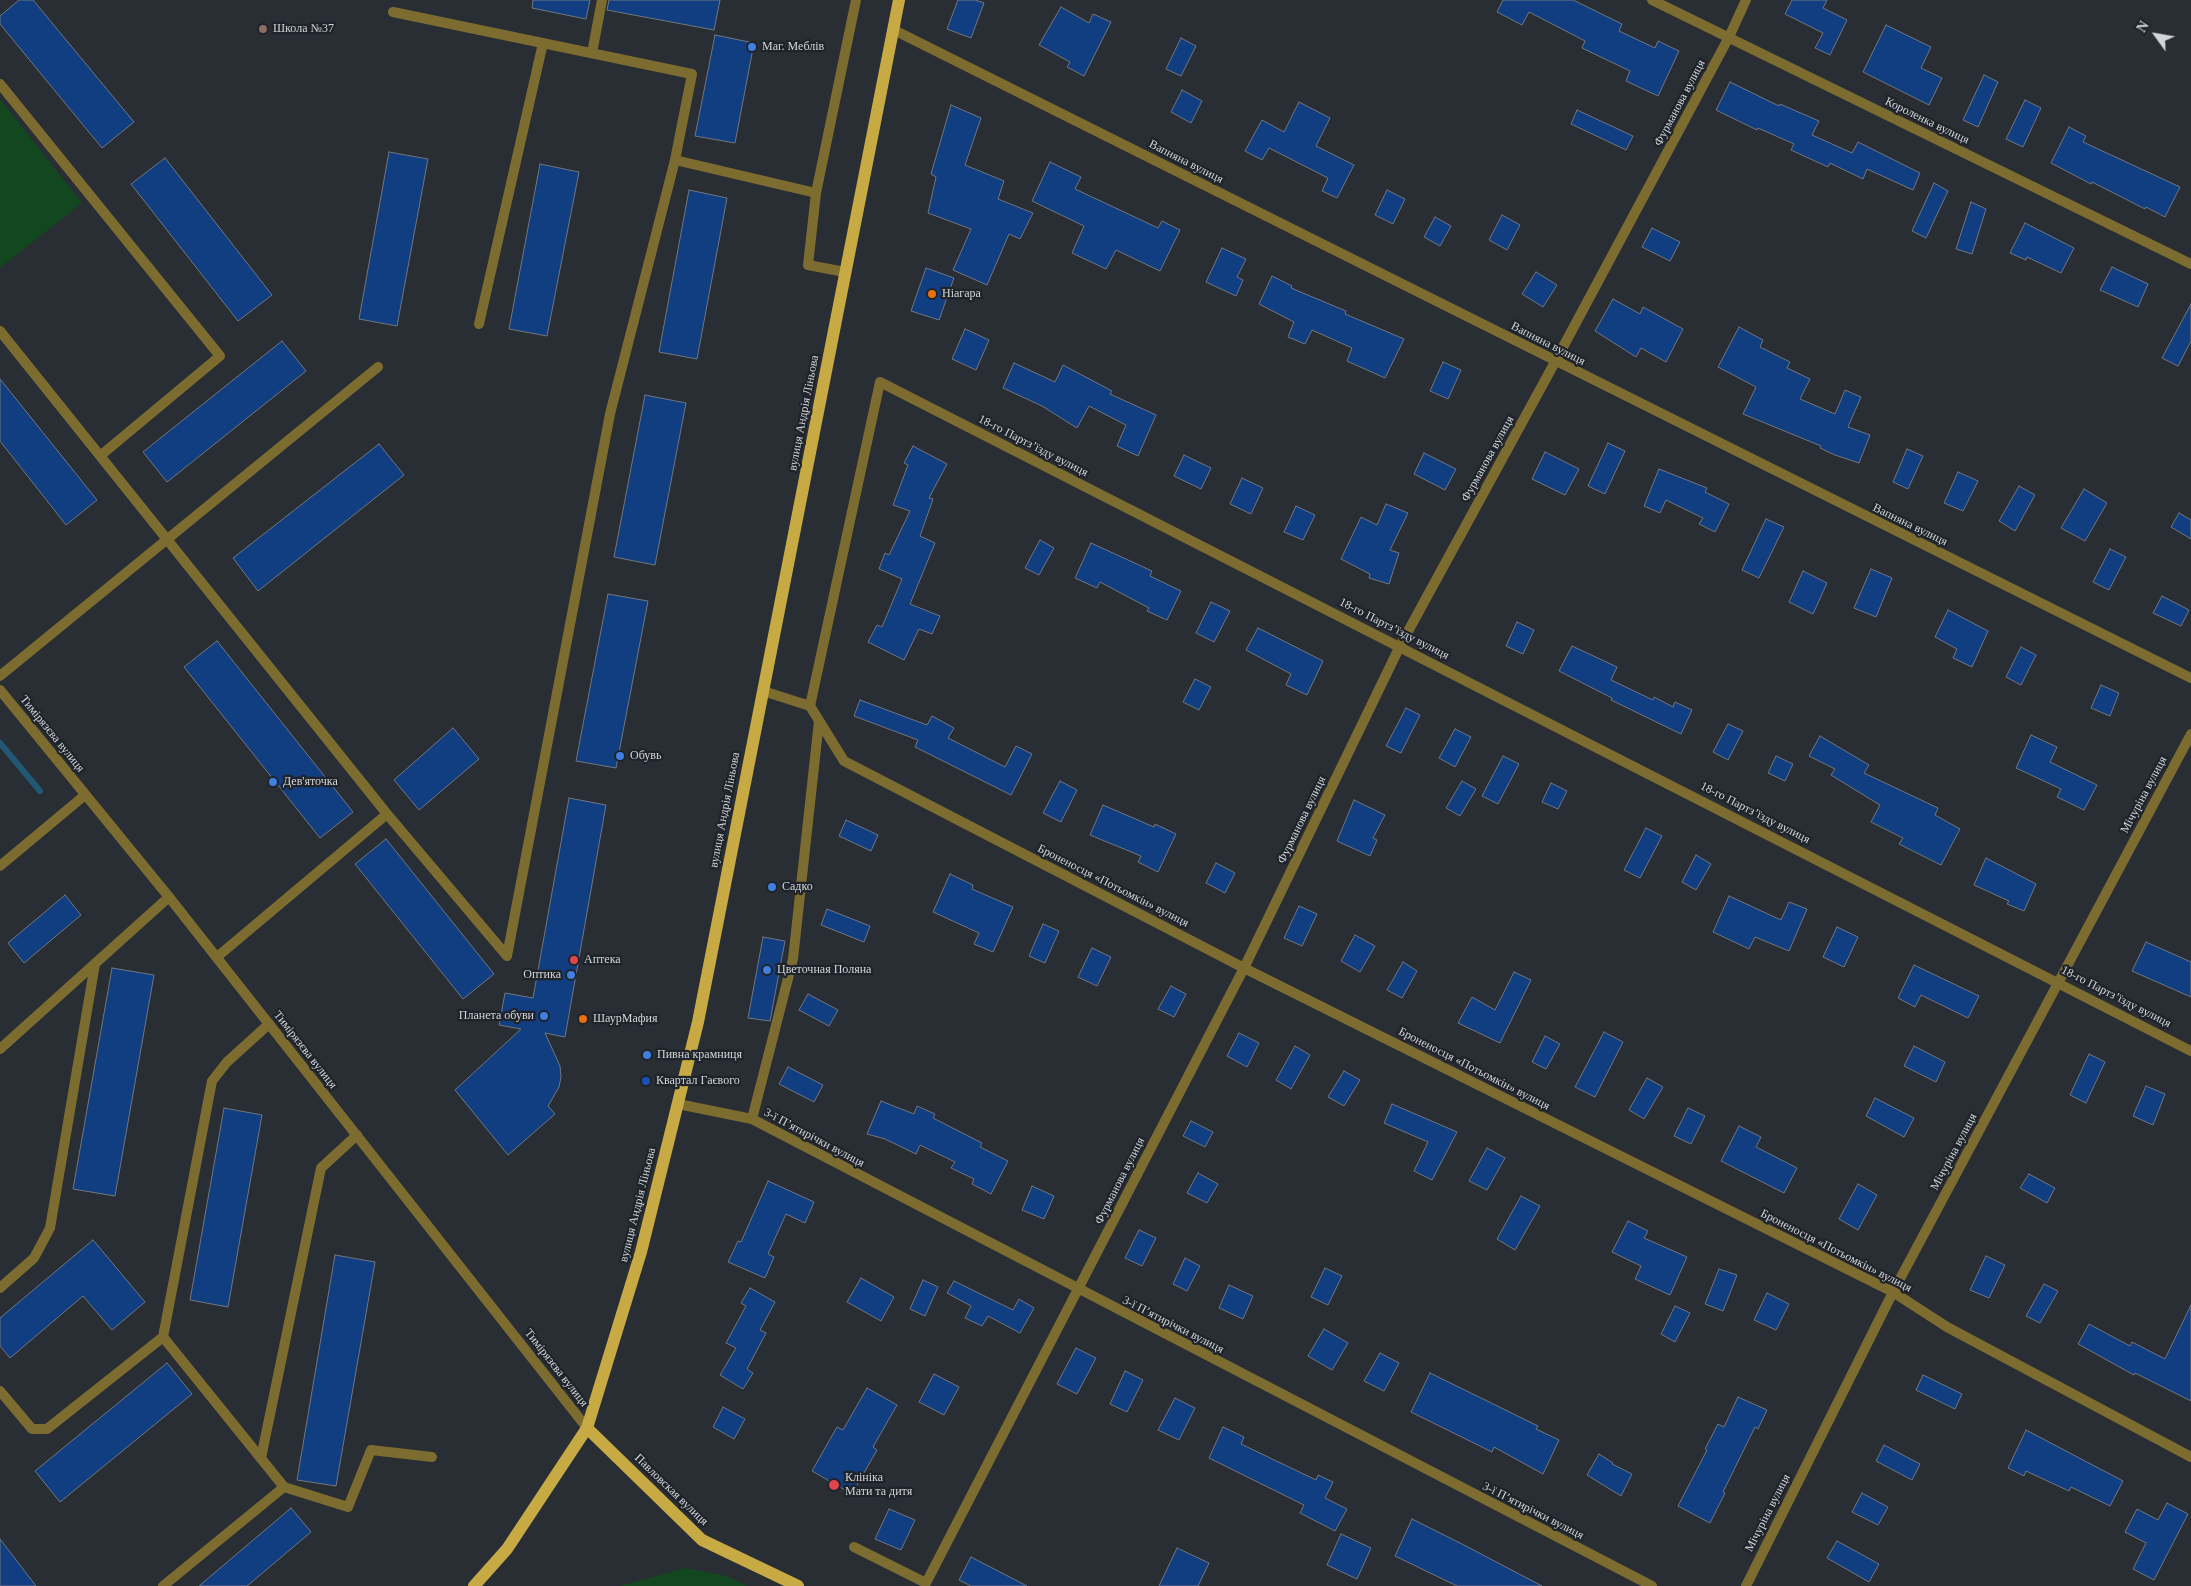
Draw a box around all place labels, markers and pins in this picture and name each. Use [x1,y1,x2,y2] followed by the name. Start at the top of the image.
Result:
[273,22,334,36] place label: Школа №37
[257,23,269,35] marker: Школа №37
[762,40,824,54] place label: Маг. Меблів
[746,41,758,53] marker: Маг. Меблів
[942,287,981,301] place label: Ніагара
[926,288,938,300] marker: Ніагара
[630,749,661,763] place label: Обувь
[614,750,626,762] marker: Обувь
[283,775,338,789] place label: Дев'яточка
[267,776,279,788] marker: Дев'яточка
[782,880,813,894] place label: Садко
[766,881,778,893] marker: Садко
[584,953,621,967] place label: Аптека
[568,954,580,966] marker: Аптека
[777,963,871,977] place label: Цветочная Поляна
[761,964,773,976] marker: Цветочная Поляна
[523,968,561,982] place label: Оптика
[565,969,577,981] marker: Оптика
[459,1009,534,1023] place label: Планета обуви
[538,1010,550,1022] marker: Планета обуви
[593,1012,658,1026] place label: ШаурМафия
[577,1013,589,1025] marker: ШаурМафия
[657,1048,742,1062] place label: Пивна крамниця
[641,1049,653,1061] marker: Пивна крамниця
[656,1074,740,1088] place label: Квартал Гаєвого
[640,1075,652,1087] marker: Квартал Гаєвого
[845,1471,912,1499] place label: Клініка Мати та дитя
[827,1478,841,1492] marker: Клініка Мати та дитя

